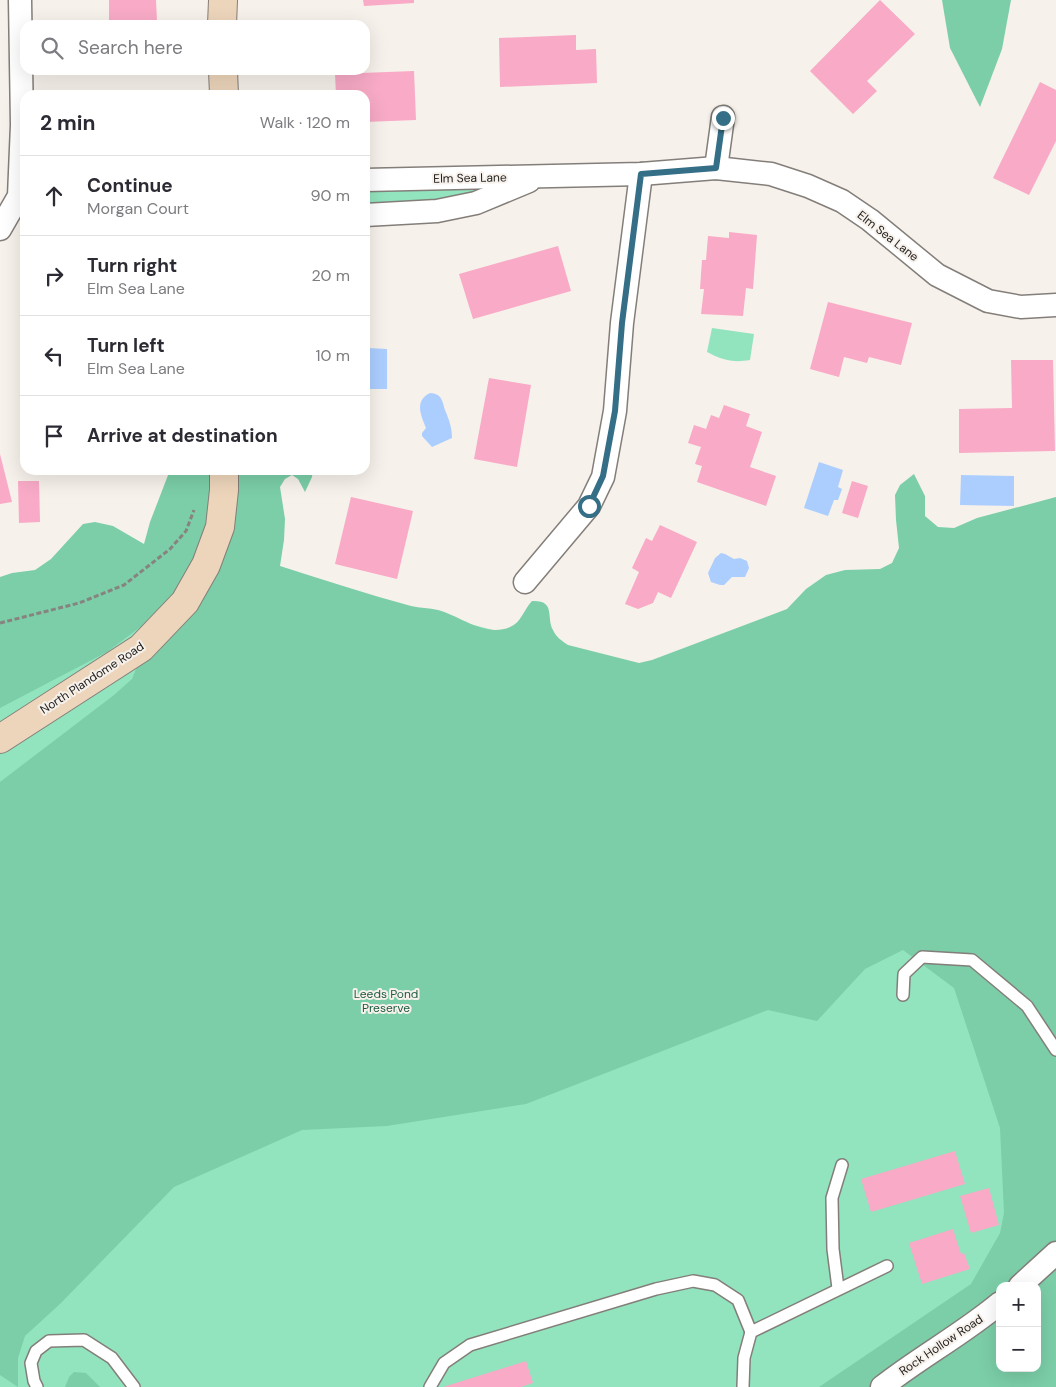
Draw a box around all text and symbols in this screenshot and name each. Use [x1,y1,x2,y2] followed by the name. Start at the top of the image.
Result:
[20,20,370,75] search box
[38,34,66,62] icon: search
[78,35,183,60] text: Search here
[712,107,735,130] route end
[40,109,96,137] text: 2 min
[260,112,350,133] text: Walk · 120 m
[433,169,507,187] street label: Elm Sea Lane
[87,173,173,198] text: Continue
[40,182,68,210] icon: ahead
[310,185,350,206] text: 90 m
[87,198,189,219] text: Morgan Court
[854,207,922,265] street label: Elm Sea Lane
[87,253,177,278] text: Turn right
[40,262,68,290] icon: right
[311,265,350,286] text: 20 m
[87,278,185,299] text: Elm Sea Lane
[87,333,165,358] text: Turn left
[40,342,68,370] icon: left
[316,345,350,366] text: 10 m
[87,358,185,379] text: Elm Sea Lane
[40,422,68,450] icon: arrive
[87,423,278,448] text: Arrive at destination
[578,495,601,518] route start
[37,638,147,718] street label: North Plandome Road
[354,986,418,1016] park label: Leeds Pond Preserve
[996,1282,1041,1372] map controls
[996,1282,1041,1327] button: +
[896,1311,986,1379] street label: Rock Hollow Road
[996,1327,1041,1372] button: −

